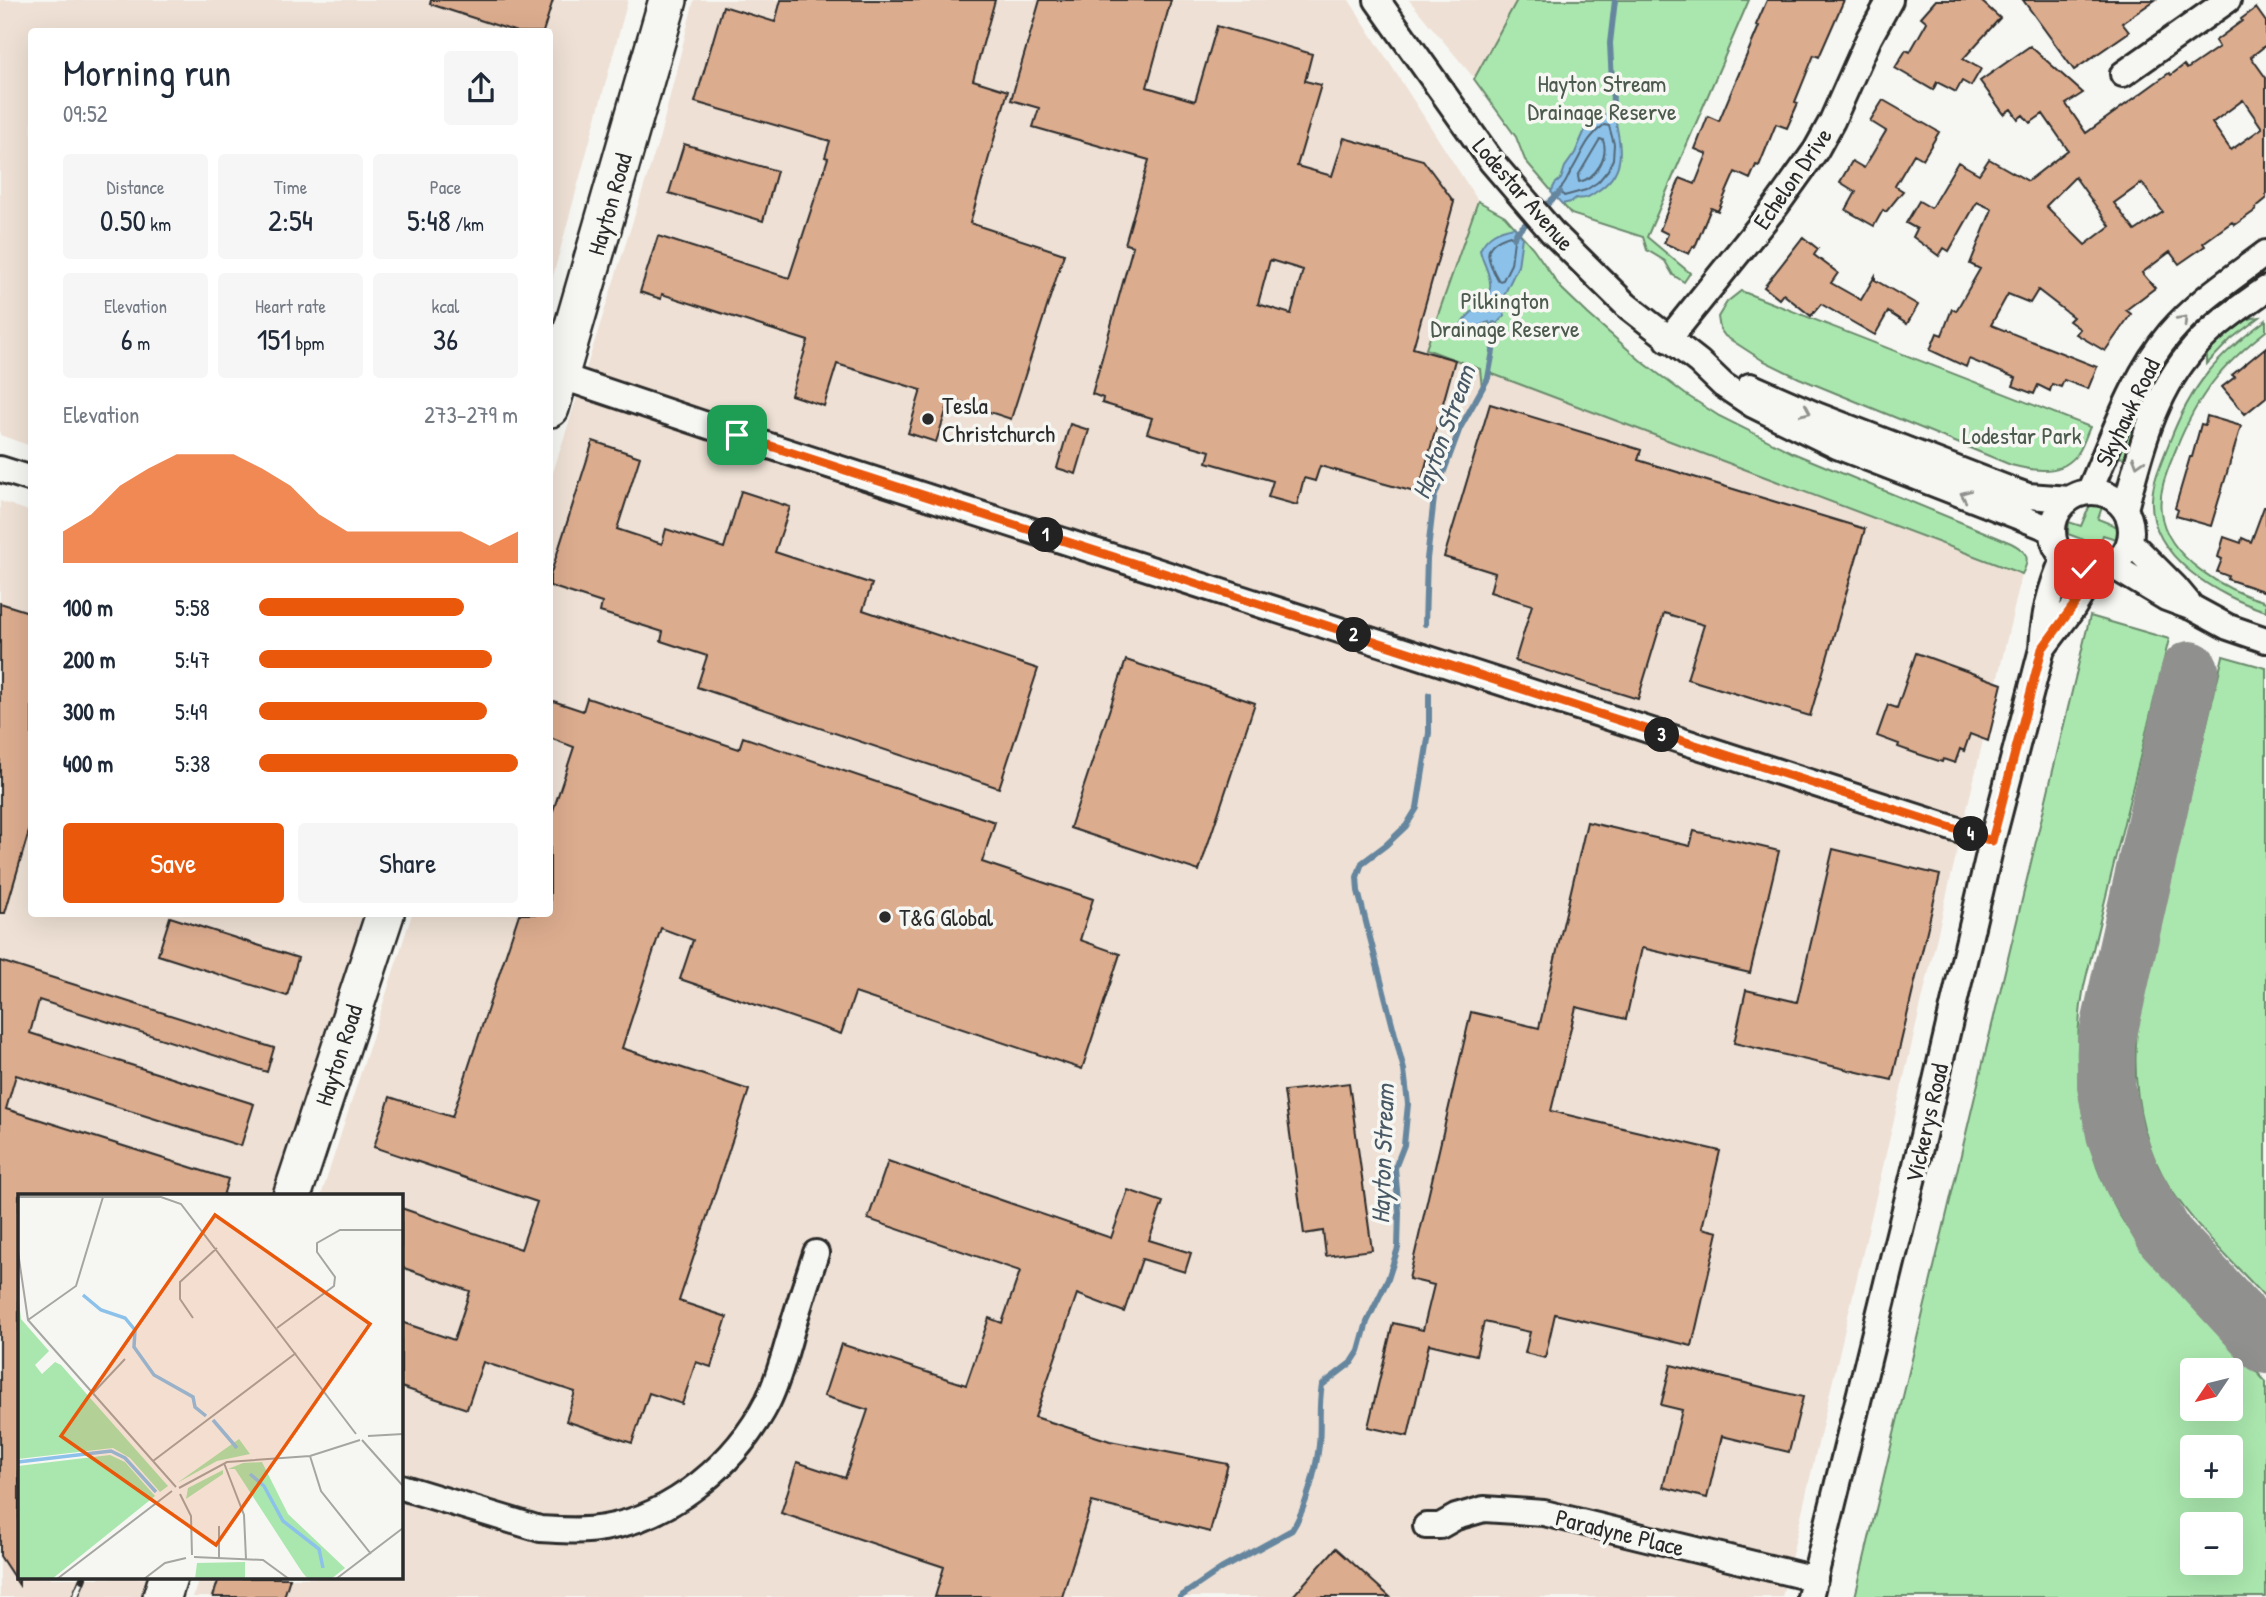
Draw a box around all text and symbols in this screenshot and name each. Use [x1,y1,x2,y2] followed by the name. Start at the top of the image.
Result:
[63,46,231,98] text: Morning run
[444,51,518,125] button: share
[1527,67,1677,127] park label: Hayton Stream Drainage Reserve
[63,98,108,129] text: 09:52
[1745,120,1839,235] street label: Echelon Drive
[1466,131,1582,258] street label: Lodestar Avenue
[579,149,639,259] street label: Hayton Road
[106,174,165,200] text: Distance
[274,174,307,200] text: Time
[430,174,461,200] text: Pace
[100,200,146,240] text: 0.50
[268,200,313,240] text: 2:54
[407,200,451,240] text: 5:48
[146,211,171,237] text: km
[451,211,484,237] text: /km
[1430,284,1580,344] park label: Pilkington Drainage Reserve
[104,293,167,319] text: Elevation
[255,293,326,319] text: Heart rate
[432,293,459,319] text: kcal
[2174,315,2187,328] one-way arrow
[121,319,133,359] text: 6
[257,319,291,359] text: 151
[433,319,458,359] text: 36
[133,330,150,356] text: m
[291,330,324,356] text: bpm
[2087,353,2167,471] street label: Skyhawk Road
[1403,359,1485,504] water label: Hayton Stream
[942,389,1055,449] place label: Tesla Christchurch
[63,399,139,430] text: Elevation
[424,399,518,430] text: 273–279 m
[1798,403,1811,417] one-way arrow
[707,405,767,465] pin
[920,411,936,427] marker: Tesla Christchurch
[718,416,756,454] icon: arrive
[1962,419,2082,451] park label: Lodestar Park
[2131,456,2146,468] one-way arrow
[1960,489,1973,503] one-way arrow
[1028,518,1064,552] pin: 1
[1042,521,1049,547] text: 1
[2054,539,2114,599] pin
[2065,550,2103,588] icon: check
[63,592,113,623] text: 100 m
[175,592,210,623] text: 5:58
[1336,618,1372,652] pin: 2
[1349,621,1358,647] text: 2
[63,644,115,675] text: 200 m
[175,644,210,675] text: 5:47
[63,696,115,727] text: 300 m
[175,696,207,727] text: 5:49
[1644,718,1680,752] pin: 3
[1657,721,1666,747] text: 3
[63,748,113,779] text: 400 m
[175,748,210,779] text: 5:38
[1954,816,1988,852] pin: 4
[1967,820,1974,846] text: 4
[63,823,284,903] button: Save
[298,823,518,903] button: Share
[899,901,994,933] place label: T&G Global
[877,909,893,925] marker: T&G Global
[307,1000,369,1110] street label: Hayton Road
[1897,1060,1955,1186] street label: Vickerys Road
[1362,1082,1403,1224] water label: Hayton Stream
[18,1194,402,1580] inset map
[2180,1358,2244,1421] north arrow
[2180,1358,2243,1575] map controls
[2180,1435,2243,1498] button: +
[1552,1501,1688,1564] street label: Paradyne Place
[2180,1512,2243,1575] button: −

